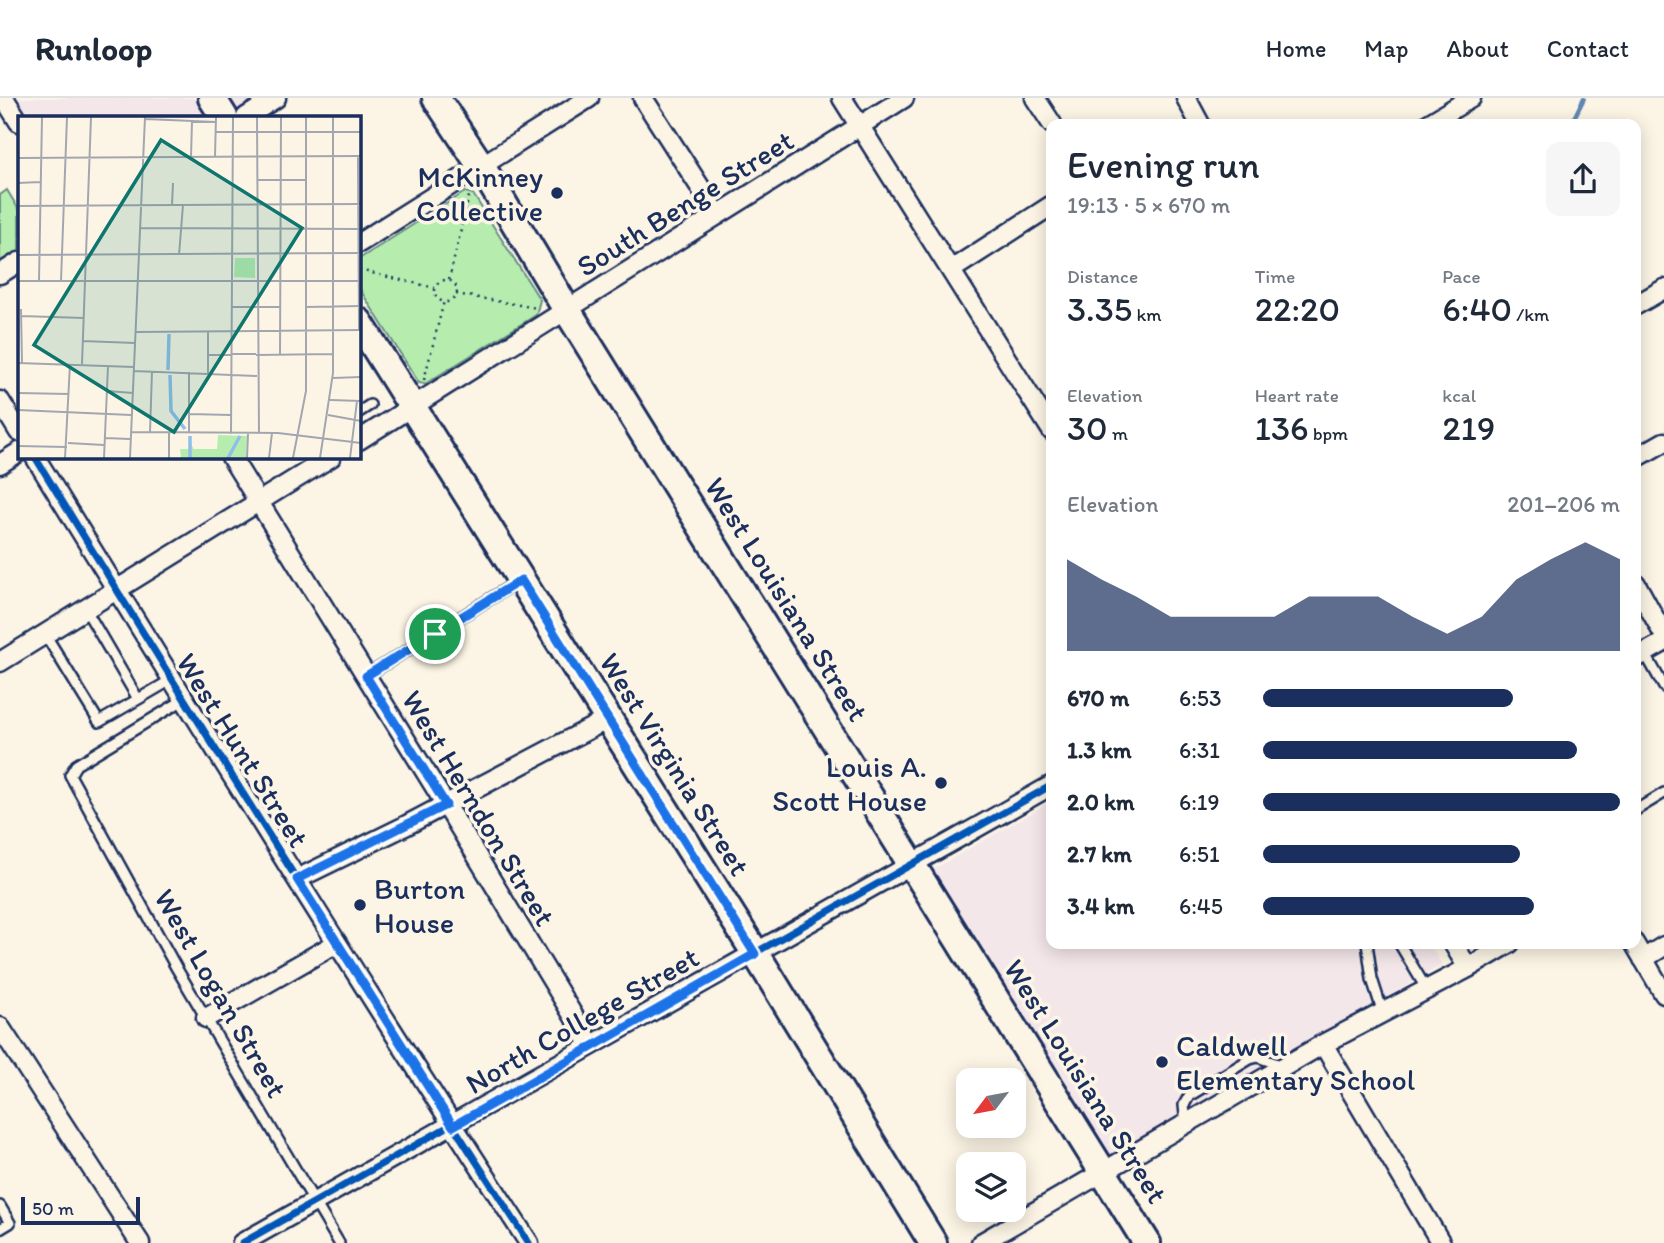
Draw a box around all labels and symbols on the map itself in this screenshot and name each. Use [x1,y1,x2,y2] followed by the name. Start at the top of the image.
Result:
[18,116,360,458] inset map
[570,121,800,285] street label: South Benge Street
[416,158,543,229] place label: McKinney Collective
[549,185,565,201] marker: McKinney Collective
[697,470,877,728] street label: West Louisiana Street
[405,604,465,664] pin
[168,646,318,854] street label: West Hunt Street
[592,646,758,882] street label: West Virginia Street
[394,683,564,933] street label: West Herndon Street
[772,748,927,819] place label: Louis A. Scott House
[933,775,949,791] marker: Louis A. Scott House
[374,870,465,941] place label: Burton House
[146,882,296,1104] street label: West Logan Street
[352,897,368,913] marker: Burton House
[459,938,705,1102] street label: North College Street
[996,952,1176,1210] street label: West Louisiana Street
[1176,1027,1416,1098] place label: Caldwell Elementary School
[1154,1054,1170,1070] marker: Caldwell Elementary School
[956,1068,1026,1138] north arrow
[21,1194,140,1226] scale bar

